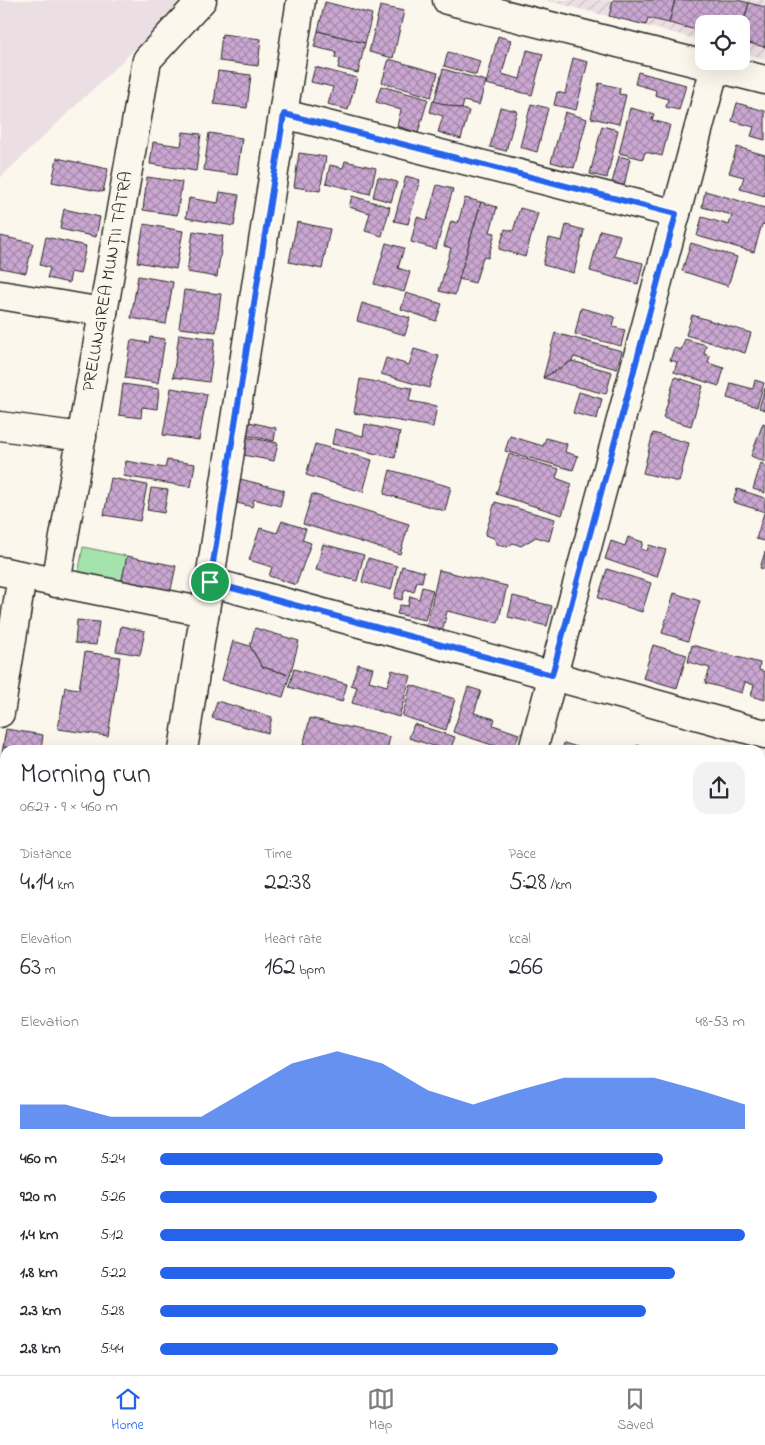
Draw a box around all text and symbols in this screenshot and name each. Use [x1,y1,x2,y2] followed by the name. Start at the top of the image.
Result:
[695,15,750,70] map controls
[695,15,750,70] button: locate
[77,169,140,394] street label: PRELUNGIREA MUNȚII TATRA
[189,561,231,603] pin
[196,568,224,596] icon: arrive
[20,755,151,796] text: Morning run
[693,762,745,814] button: share
[20,795,118,819] text: 06:27 · 9 × 460 m
[20,844,72,865] text: Distance
[264,844,292,865] text: Time
[509,844,536,865] text: Pace
[20,865,54,901] text: 4.14
[264,865,311,901] text: 22:38
[509,865,547,901] text: 5:28
[54,875,74,896] text: km
[547,875,572,896] text: /km
[20,929,71,950] text: Elevation
[264,929,322,950] text: Heart rate
[509,929,531,950] text: kcal
[20,950,41,986] text: 63
[264,950,296,986] text: 162
[509,950,543,986] text: 266
[41,960,56,981] text: m
[296,960,325,981] text: bpm
[20,1010,79,1034] text: Elevation
[696,1010,745,1034] text: 48–53 m
[20,1147,57,1171] text: 460 m
[100,1147,125,1171] text: 5:24
[20,1185,56,1209] text: 920 m
[100,1185,126,1209] text: 5:26
[20,1223,58,1247] text: 1.4 km
[100,1223,124,1247] text: 5:12
[20,1261,58,1285] text: 1.8 km
[100,1261,126,1285] text: 5:22
[20,1299,61,1323] text: 2.3 km
[100,1299,124,1323] text: 5:28
[20,1337,61,1361] text: 2.8 km
[100,1337,124,1361] text: 5:44
[111,1385,144,1436] tab: Home
[367,1385,395,1436] tab: Map
[617,1385,654,1436] tab: Saved

